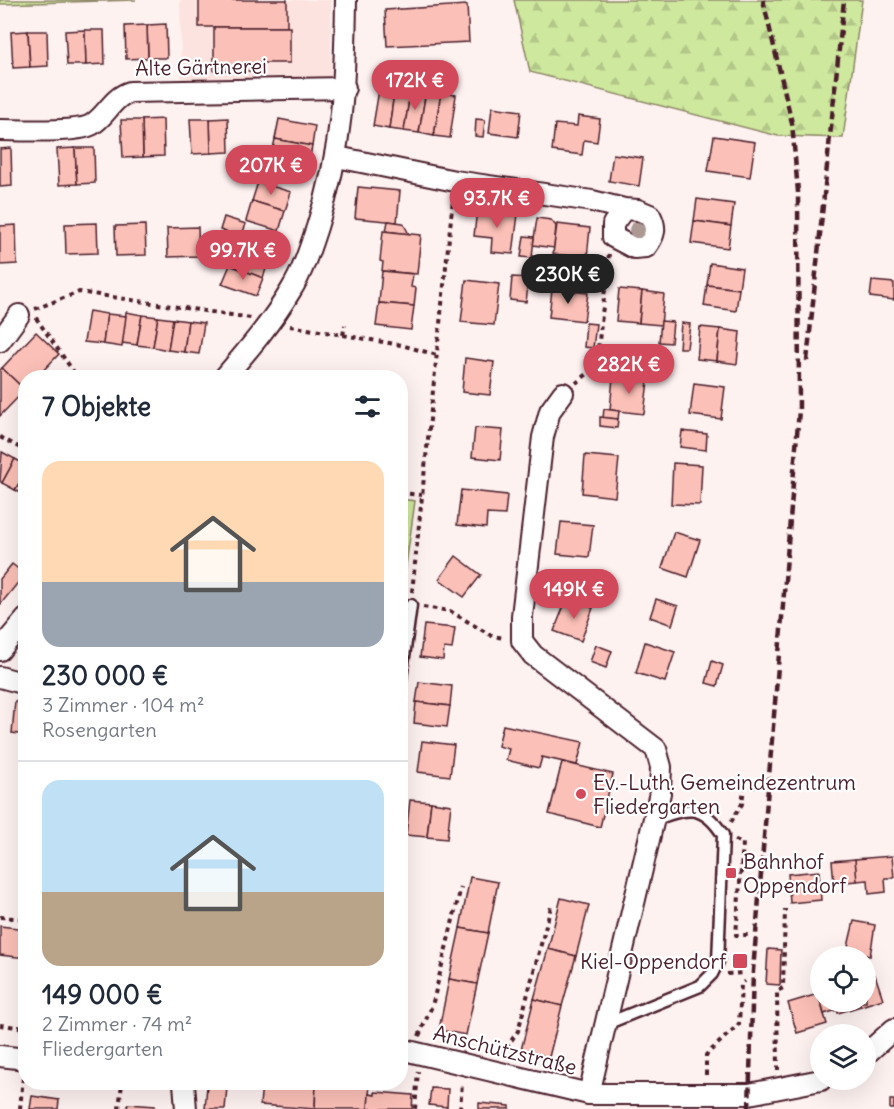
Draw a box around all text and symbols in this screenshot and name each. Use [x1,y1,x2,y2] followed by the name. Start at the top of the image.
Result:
[135,52,267,82] street label: Alte Gärtnerei
[366,60,464,111] pin: 172K €
[386,67,444,92] text: 172K €
[222,145,320,196] pin: 207K €
[239,152,303,177] text: 207K €
[442,178,552,229] pin: 93.7K €
[464,185,530,210] text: 93.7K €
[188,230,298,281] pin: 99.7K €
[210,237,276,262] text: 99.7K €
[519,254,617,305] pin: 230K €
[535,261,601,286] text: 230K €
[580,344,678,395] pin: 282K €
[597,351,661,376] text: 282K €
[42,390,151,423] text: 7 Objekte
[351,390,384,423] icon: filters
[159,500,267,608] icon: home
[525,569,623,620] pin: 149K €
[544,576,604,601] text: 149K €
[42,659,169,692] text: 230 000 €
[42,692,204,717] text: 3 Zimmer · 104 m²
[42,717,157,742] text: Rosengarten
[593,769,856,820] place label: Ev.-Luth. Gemeindezentrum Fliedergarten
[574,787,588,801] marker: Ev.-Luth. Gemeindezentrum Fliedergarten
[159,819,267,927] icon: home
[743,848,847,899] place label: Bahnhof Oppendorf
[724,866,738,880] marker: Bahnhof Oppendorf
[810,946,876,1090] map controls
[810,946,876,1012] button: locate
[580,948,727,975] place label: Kiel-Oppendorf
[731,952,749,970] marker: Kiel-Oppendorf
[42,978,163,1011] text: 149 000 €
[42,1011,192,1036] text: 2 Zimmer · 74 m²
[430,1019,580,1081] street label: Anschützstraße
[810,1024,876,1090] button: layers
[42,1036,163,1061] text: Fliedergarten

